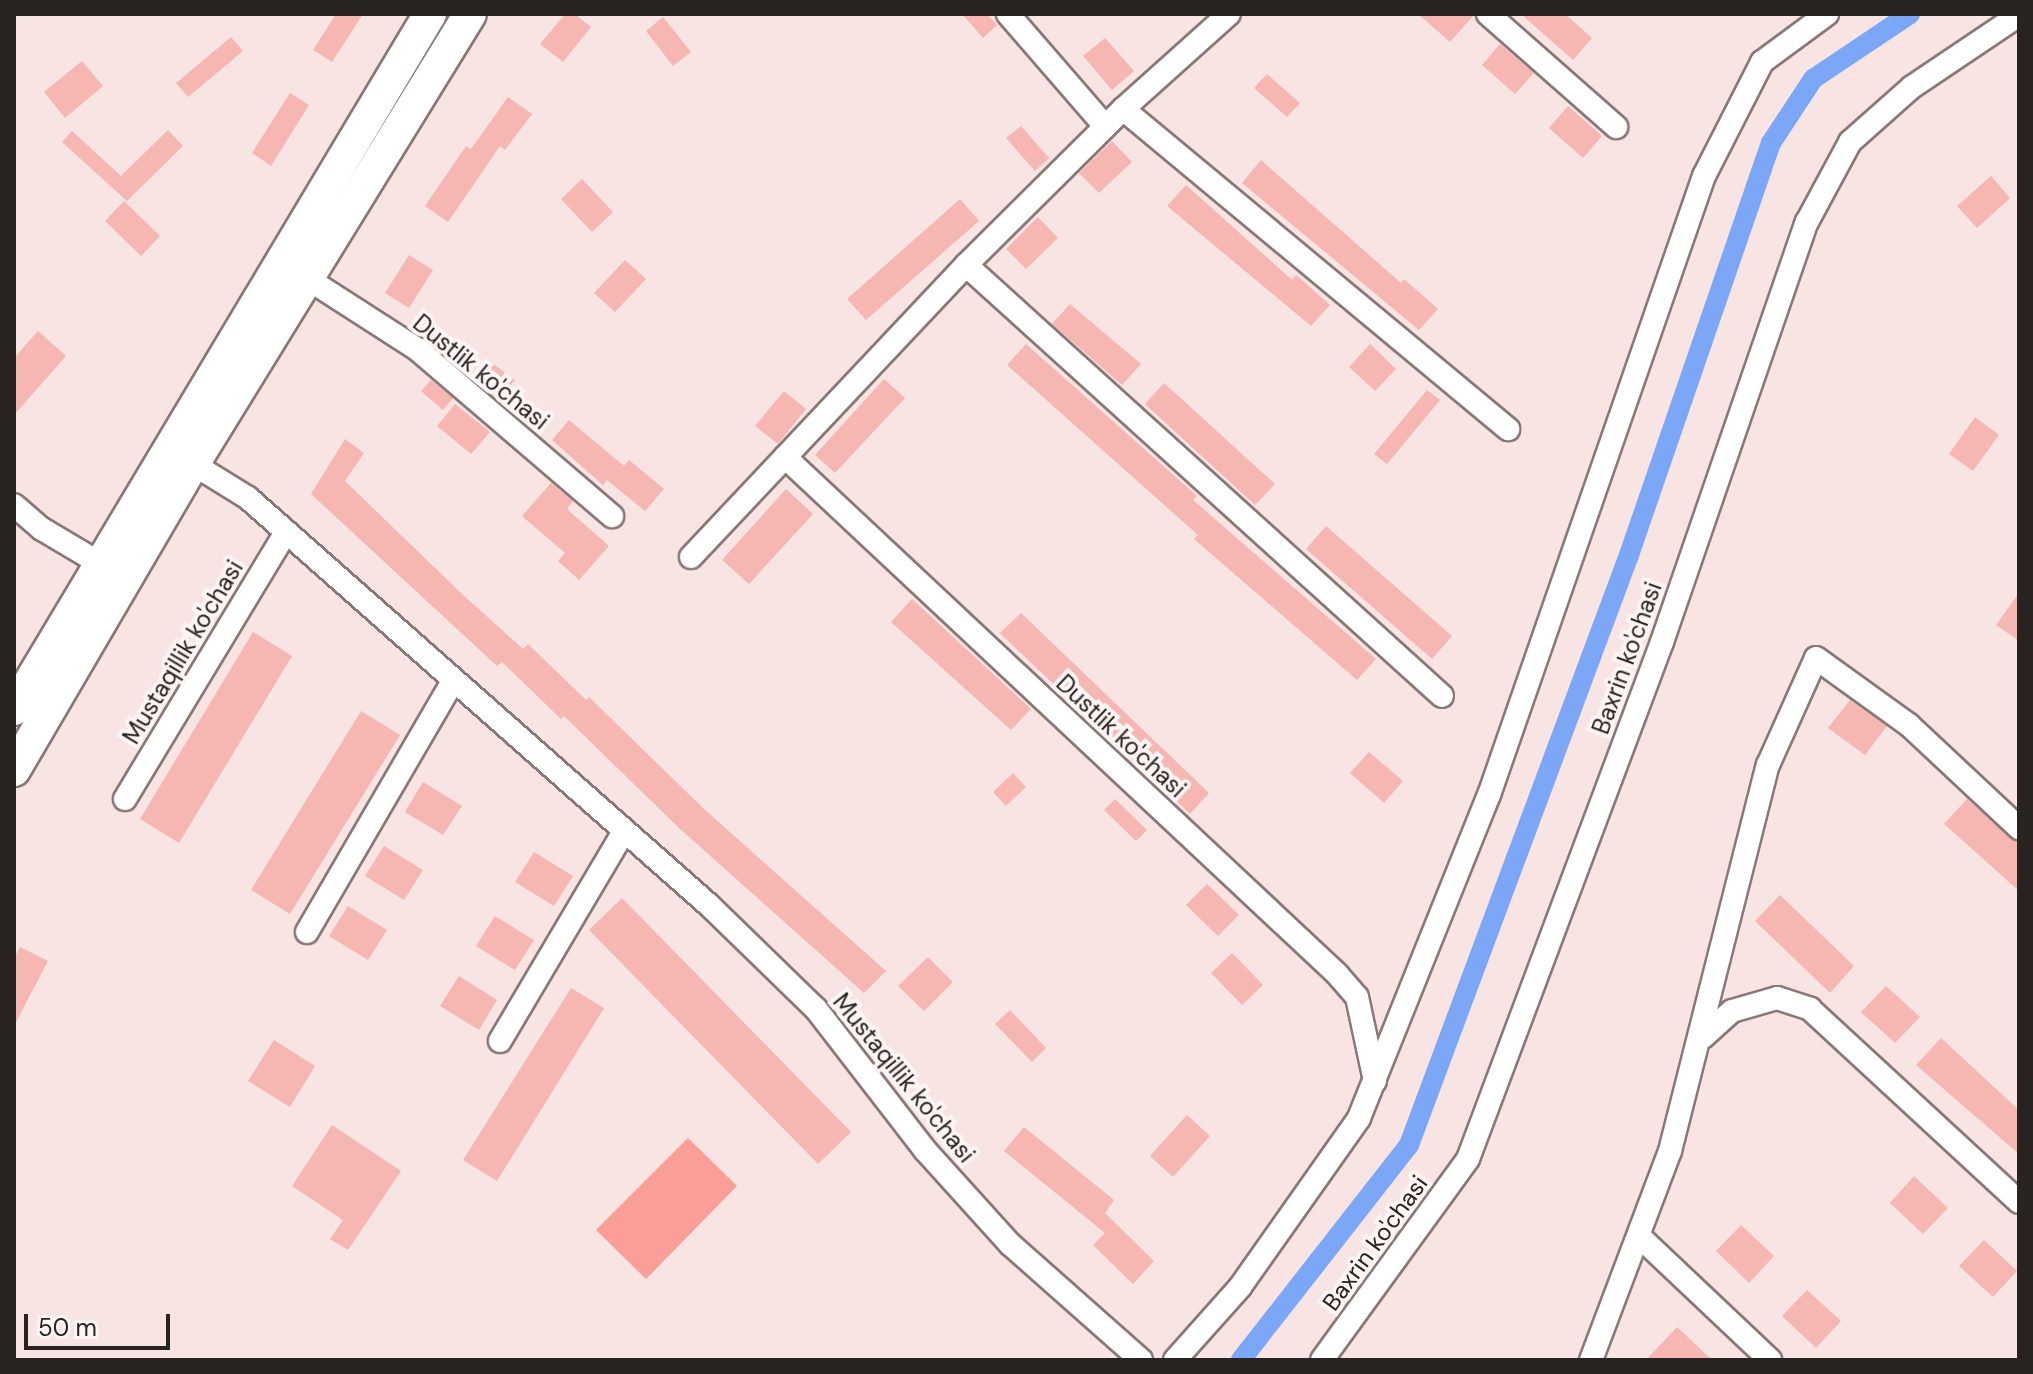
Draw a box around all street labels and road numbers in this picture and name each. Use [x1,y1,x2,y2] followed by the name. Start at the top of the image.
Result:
[407,308,555,436] street label: Dustlik ko'chasi
[117,555,249,749] street label: Mustaqillik ko'chasi
[1586,578,1668,738] street label: Baxrin ko'chasi
[1050,669,1192,803] street label: Dustlik ko'chasi
[827,988,981,1168] street label: Mustaqillik ko'chasi
[1316,1170,1434,1316] street label: Baxrin ko'chasi

